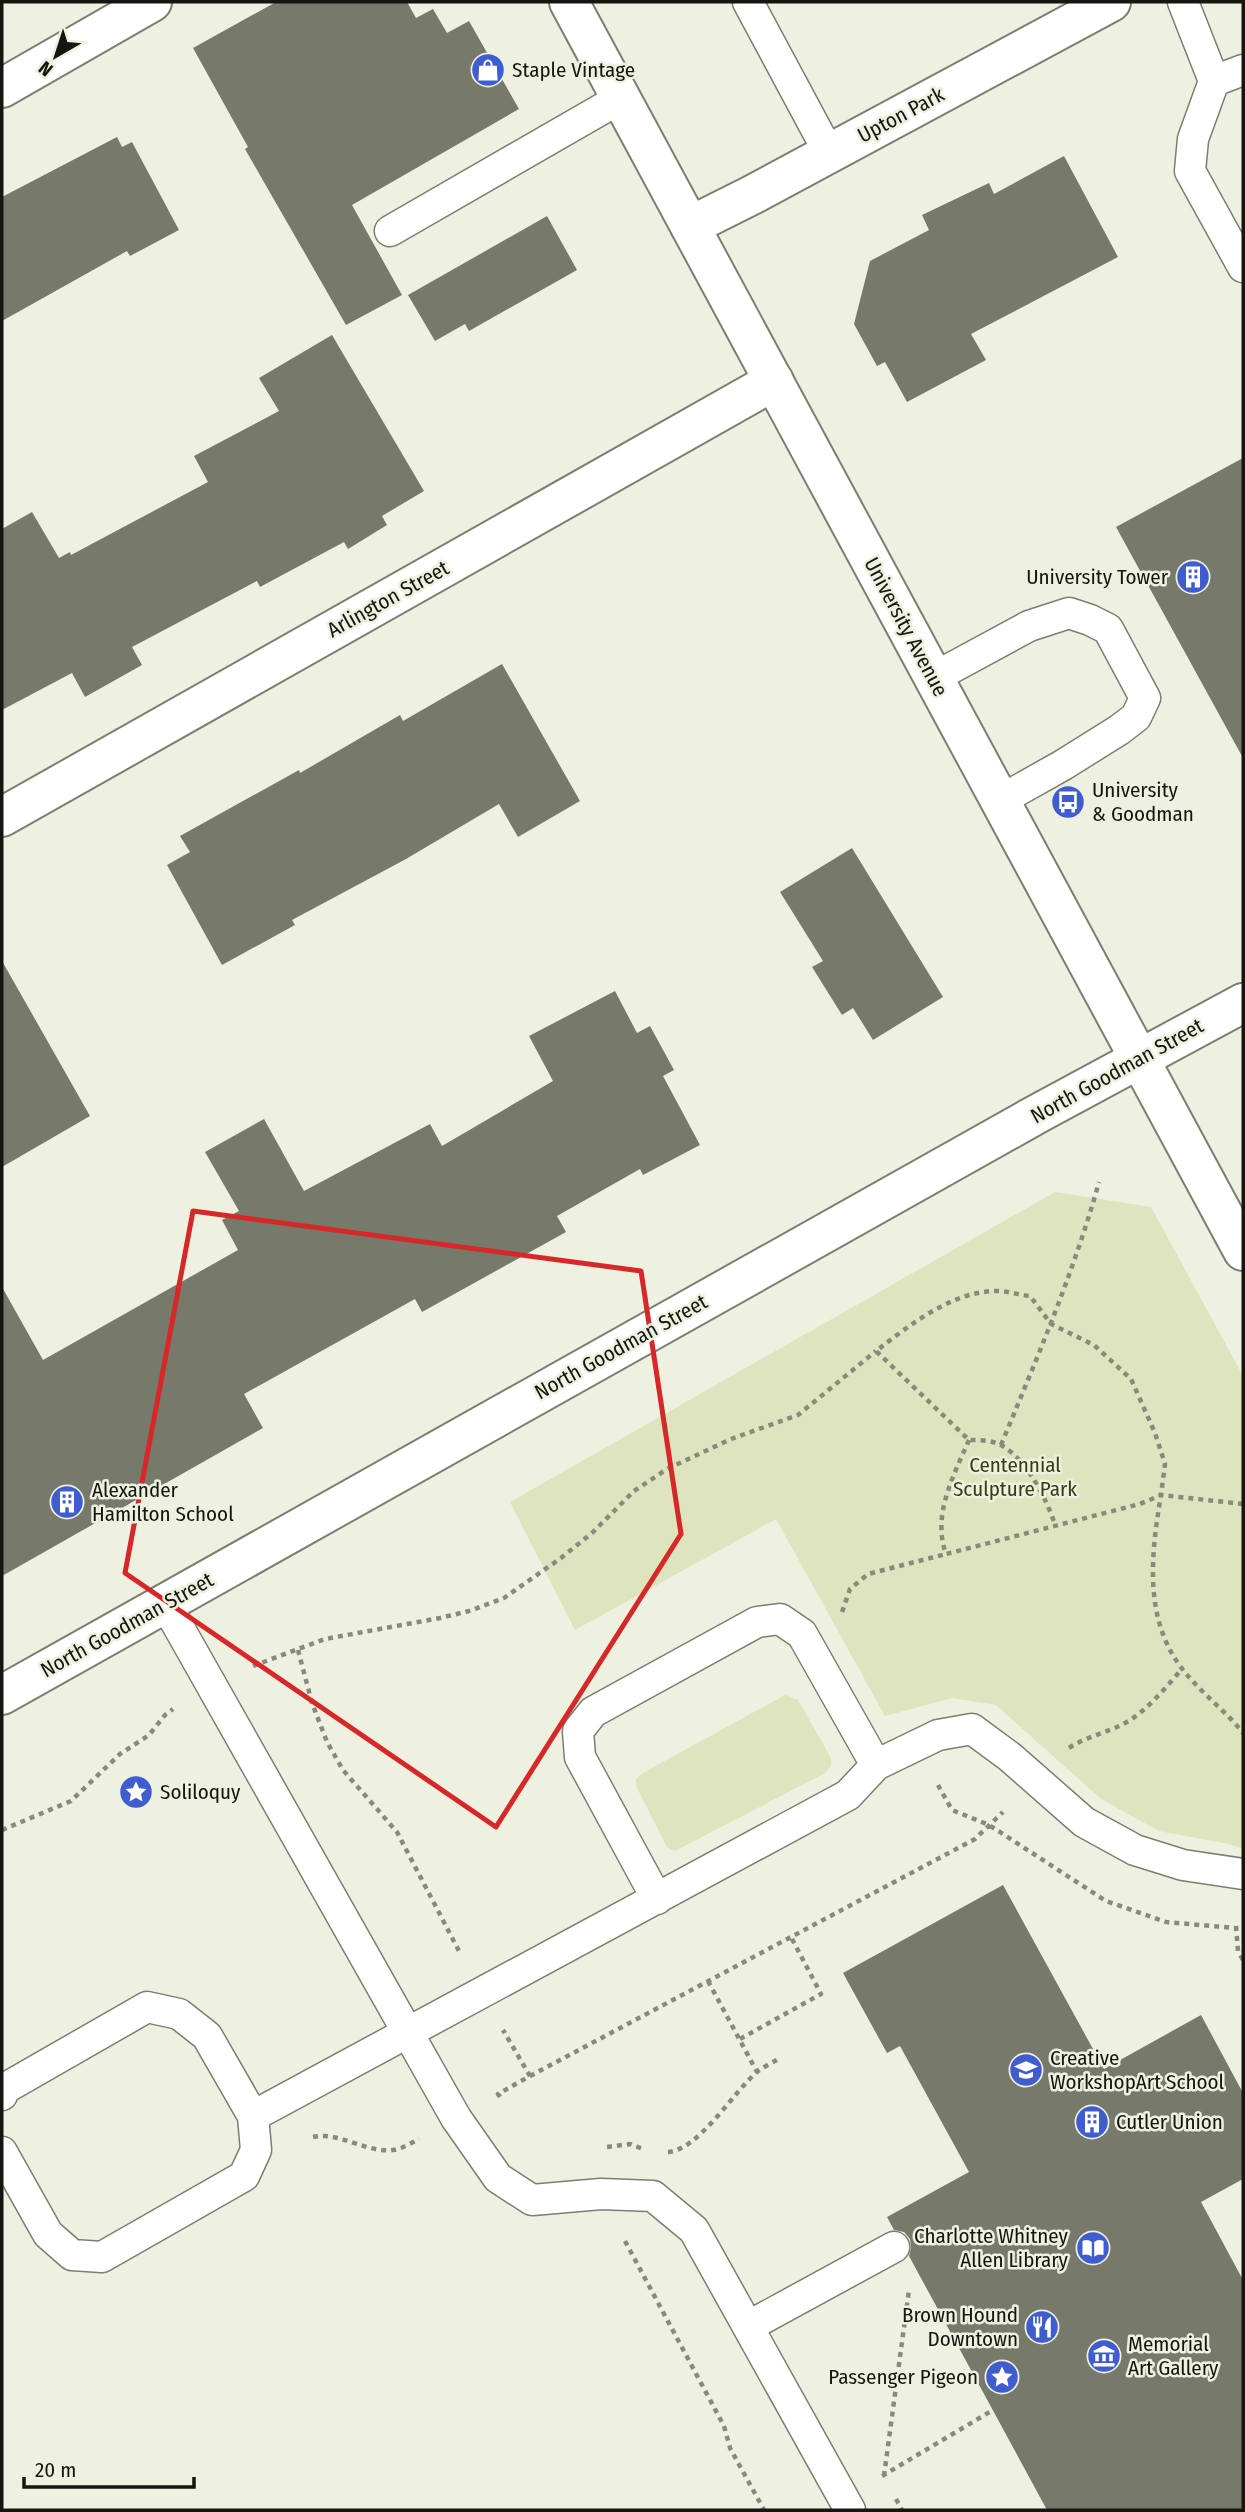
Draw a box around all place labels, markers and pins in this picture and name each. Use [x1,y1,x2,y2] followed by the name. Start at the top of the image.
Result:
[469,51,507,89] shop icon: Staple Vintage
[512,57,635,83] place label: Staple Vintage
[1174,558,1212,596] building icon: University Tower
[1026,564,1169,590] place label: University Tower
[1092,777,1194,827] place label: University & Goodman
[1049,783,1087,821] bus stop icon: University & Goodman
[92,1477,234,1527] place label: Alexander Hamilton School
[48,1483,86,1521] building icon: Alexander Hamilton School
[117,1773,155,1811] place icon: Soliloquy
[160,1779,241,1805] place label: Soliloquy
[1050,2045,1225,2095] place label: Creative WorkshopArt School
[1007,2051,1045,2089] school or university icon: Creative WorkshopArt School
[1073,2103,1111,2141] building icon: Cutler Union
[1116,2109,1223,2135] place label: Cutler Union
[914,2223,1069,2273] place label: Charlotte Whitney Allen Library
[1074,2229,1112,2267] library icon: Charlotte Whitney Allen Library
[902,2302,1018,2352] place label: Brown Hound Downtown
[1023,2308,1061,2346] restaurant icon: Brown Hound Downtown
[1128,2331,1219,2381] place label: Memorial Art Gallery
[1085,2337,1123,2375] museum icon: Memorial Art Gallery
[983,2358,1021,2396] place icon: Passenger Pigeon
[828,2364,978,2390] place label: Passenger Pigeon

